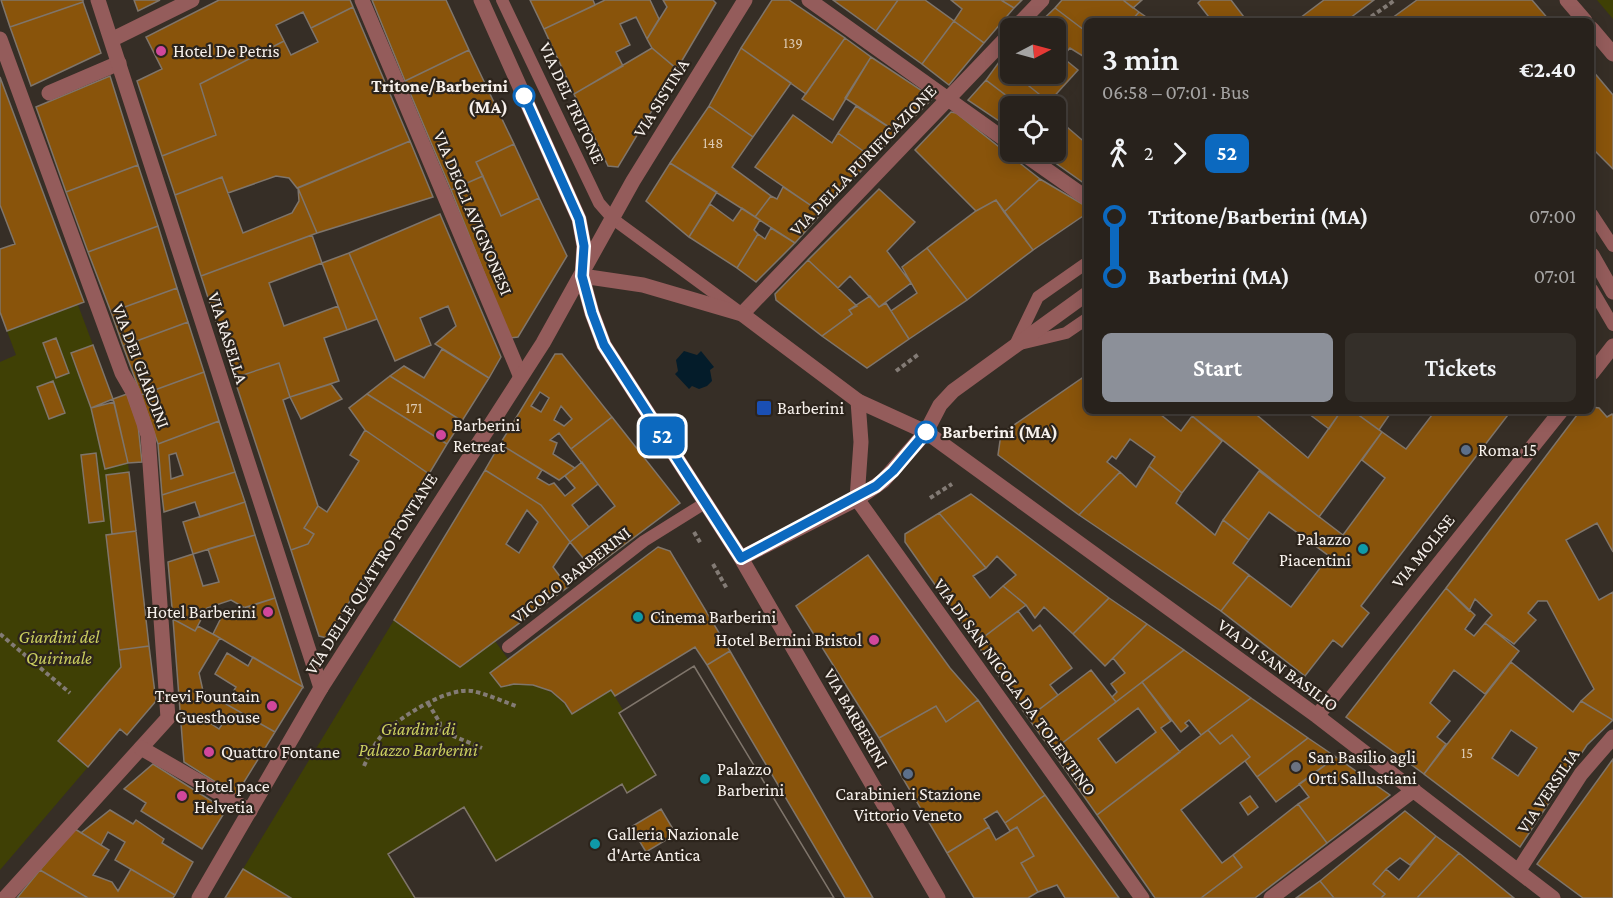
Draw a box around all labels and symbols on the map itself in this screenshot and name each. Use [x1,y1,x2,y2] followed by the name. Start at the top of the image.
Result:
[1000,18,1066,84] north arrow
[783,35,803,51] house number: 139
[535,39,609,167] street label: VIA DEL TRITONE
[173,41,280,61] place label: Hotel De Petris
[154,44,168,58] marker: Hotel De Petris
[629,54,693,141] street label: VIA SISTINA
[371,76,509,118] place label: Tritone/Barberini (MA)
[786,80,941,240] street label: VIA DELLA PURIFICAZIONE
[513,85,535,107] marker: Tritone/Barberini (MA)
[429,128,517,298] street label: VIA DEGLI AVIGNONESI
[703,135,723,151] house number: 148
[204,290,252,387] street label: VIA RASELLA
[108,301,174,431] street label: VIA DEI GIARDINI
[777,398,844,418] place label: Barberini
[755,399,773,417] marker: Barberini
[406,400,422,416] house number: 171
[453,415,520,456] place label: Barberini Retreat
[635,416,689,456] line badge: 52
[915,421,937,443] marker: Barberini (MA)
[942,422,1058,443] place label: Barberini (MA)
[434,428,448,442] marker: Barberini Retreat
[1478,440,1537,460] place label: Roma 15
[1459,443,1473,457] marker: Roma 15
[301,469,442,678] street label: VIA DELLE QUATTRO FONTANE
[1387,510,1459,592] street label: VIA MOLISE
[508,523,634,627] street label: VICOLO BARBERINI
[1279,529,1351,570] place label: Palazzo Piacentini
[1356,542,1370,556] marker: Palazzo Piacentini
[929,575,1101,799] street label: VIA DI SAN NICOLA DA TOLENTINO
[146,602,256,622] place label: Hotel Barberini
[261,605,275,619] marker: Hotel Barberini
[650,607,777,627] place label: Cinema Barberini
[631,610,645,624] marker: Cinema Barberini
[1214,615,1342,715] street label: VIA DI SAN BASILIO
[19,627,100,668] park label: Giardini del Quirinale
[716,630,862,650] place label: Hotel Bernini Bristol
[867,633,881,647] marker: Hotel Bernini Bristol
[819,665,893,771] street label: VIA BARBERINI
[155,686,260,727] place label: Trevi Fountain Guesthouse
[265,699,279,713] marker: Trevi Fountain Guesthouse
[358,719,478,760] park label: Giardini di Palazzo Barberini
[221,742,340,762] place label: Quattro Fontane
[1512,744,1584,837] street label: VIA VERSILIA
[202,745,216,759] marker: Quattro Fontane
[1461,745,1473,761] house number: 15
[1308,747,1417,788] place label: San Basilio agli Orti Sallustiani
[717,759,784,800] place label: Palazzo Barberini
[1289,760,1303,774] marker: San Basilio agli Orti Sallustiani
[901,767,915,781] marker: Carabinieri Stazione Vittorio Veneto
[698,772,712,786] marker: Palazzo Barberini
[194,776,270,817] place label: Hotel pace Helvetia
[835,784,981,825] place label: Carabinieri Stazione Vittorio Veneto
[175,789,189,803] marker: Hotel pace Helvetia
[607,824,739,865] place label: Galleria Nazionale d'Arte Antica
[588,837,602,851] marker: Galleria Nazionale d'Arte Antica

